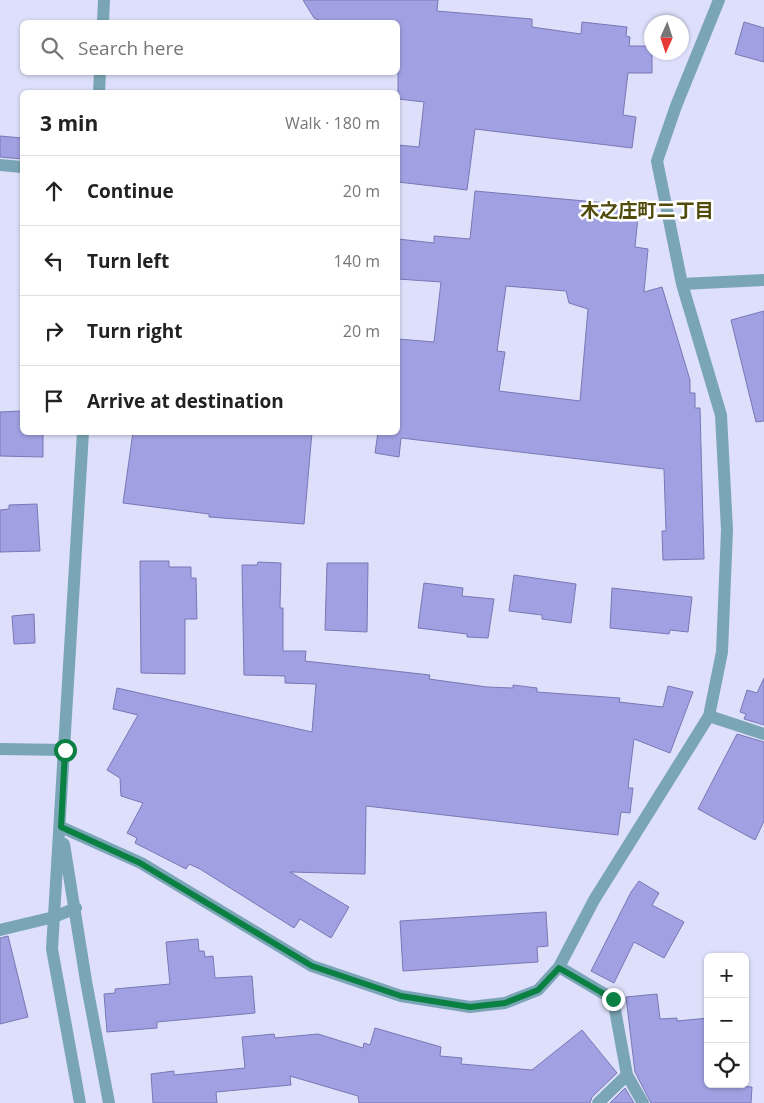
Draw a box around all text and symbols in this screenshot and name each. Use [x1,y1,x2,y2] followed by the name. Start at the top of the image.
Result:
[644,15,689,60] north arrow
[20,20,400,75] search box
[38,34,66,62] icon: search
[78,35,184,61] text: Search here
[40,109,98,137] text: 3 min
[285,112,380,134] text: Walk · 180 m
[40,177,68,205] icon: ahead
[87,178,174,204] text: Continue
[343,180,380,202] text: 20 m
[580,197,714,223] district label: 木之庄町二丁目
[40,247,68,275] icon: left
[87,248,169,274] text: Turn left
[334,250,380,272] text: 140 m
[40,317,68,345] icon: right
[87,318,182,344] text: Turn right
[343,320,380,342] text: 20 m
[40,387,68,415] icon: arrive
[87,388,284,414] text: Arrive at destination
[54,739,77,762] route start
[704,953,749,1088] map controls
[704,953,749,998] button: +
[602,988,625,1011] route end
[704,998,749,1043] button: −
[704,1043,749,1088] button: locate

